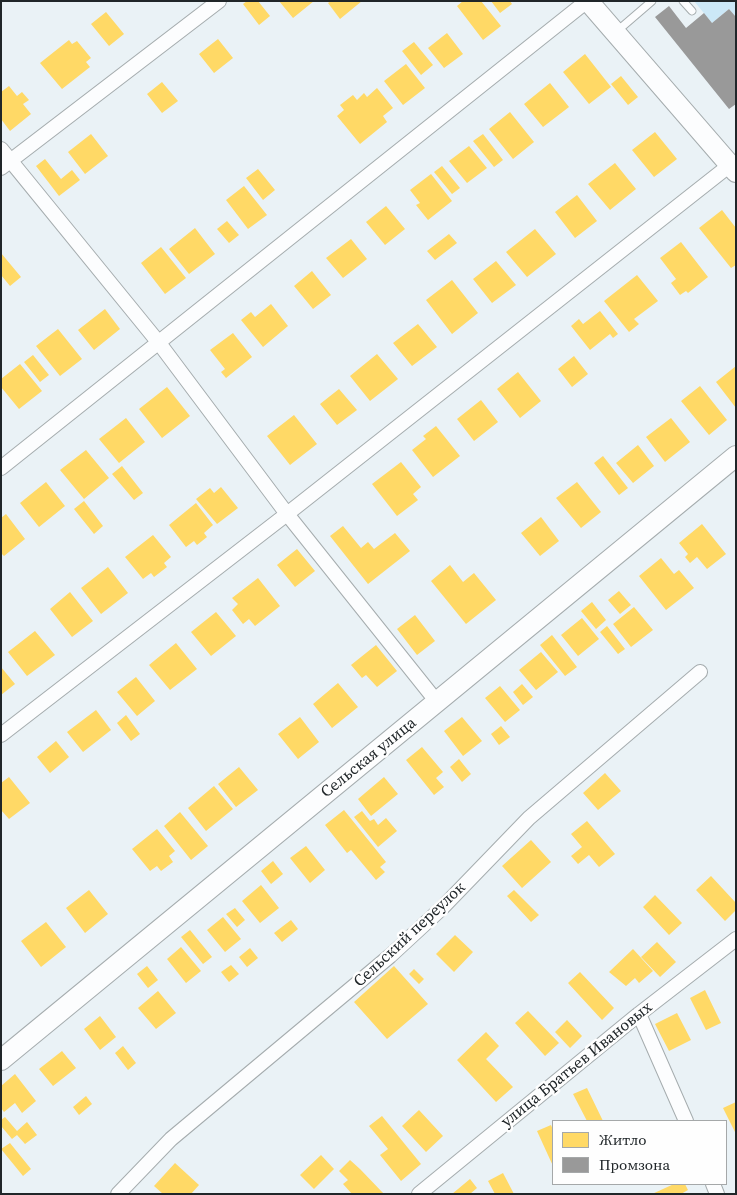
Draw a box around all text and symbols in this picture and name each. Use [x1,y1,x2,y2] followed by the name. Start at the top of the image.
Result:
[317,714,421,802] street label: Сельская улица
[350,878,470,992] street label: Сельский переулок
[498,998,656,1132] street label: улица Братьев Ивановых
[552,1120,727,1185] legend
[599,1129,647,1150] text: Житло
[599,1154,670,1175] text: Промзона

